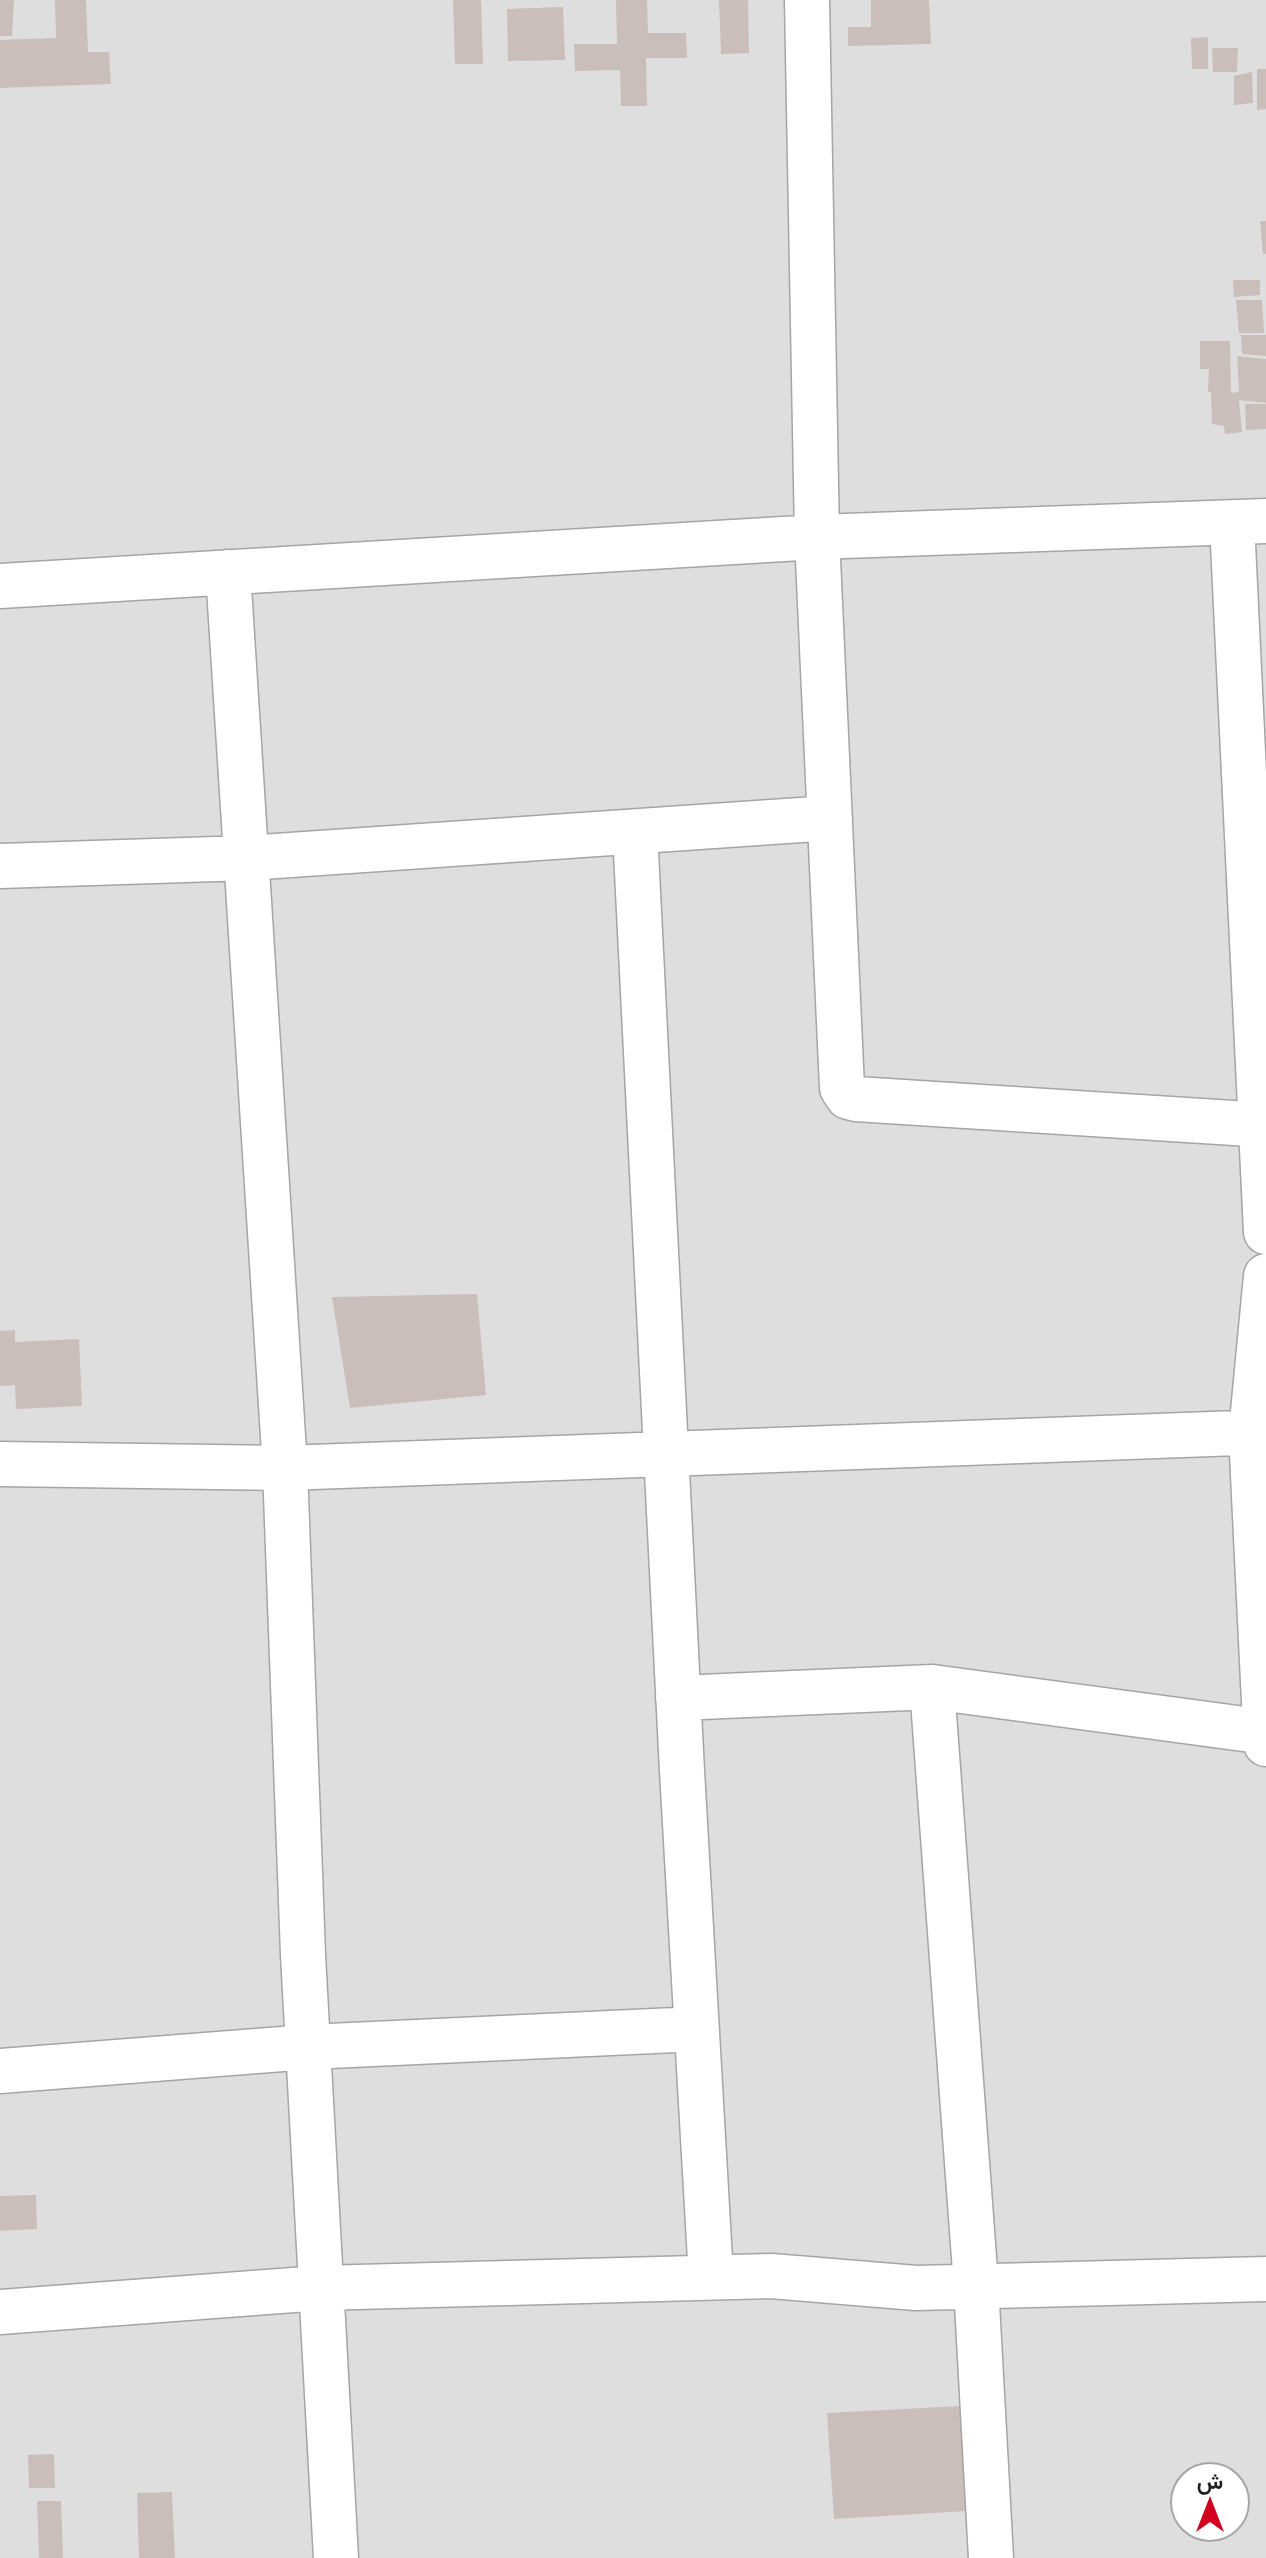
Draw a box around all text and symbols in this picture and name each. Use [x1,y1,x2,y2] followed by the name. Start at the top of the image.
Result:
[1170,2462,1250,2542] north arrow
[1197,2467,1223,2493] text: ش

